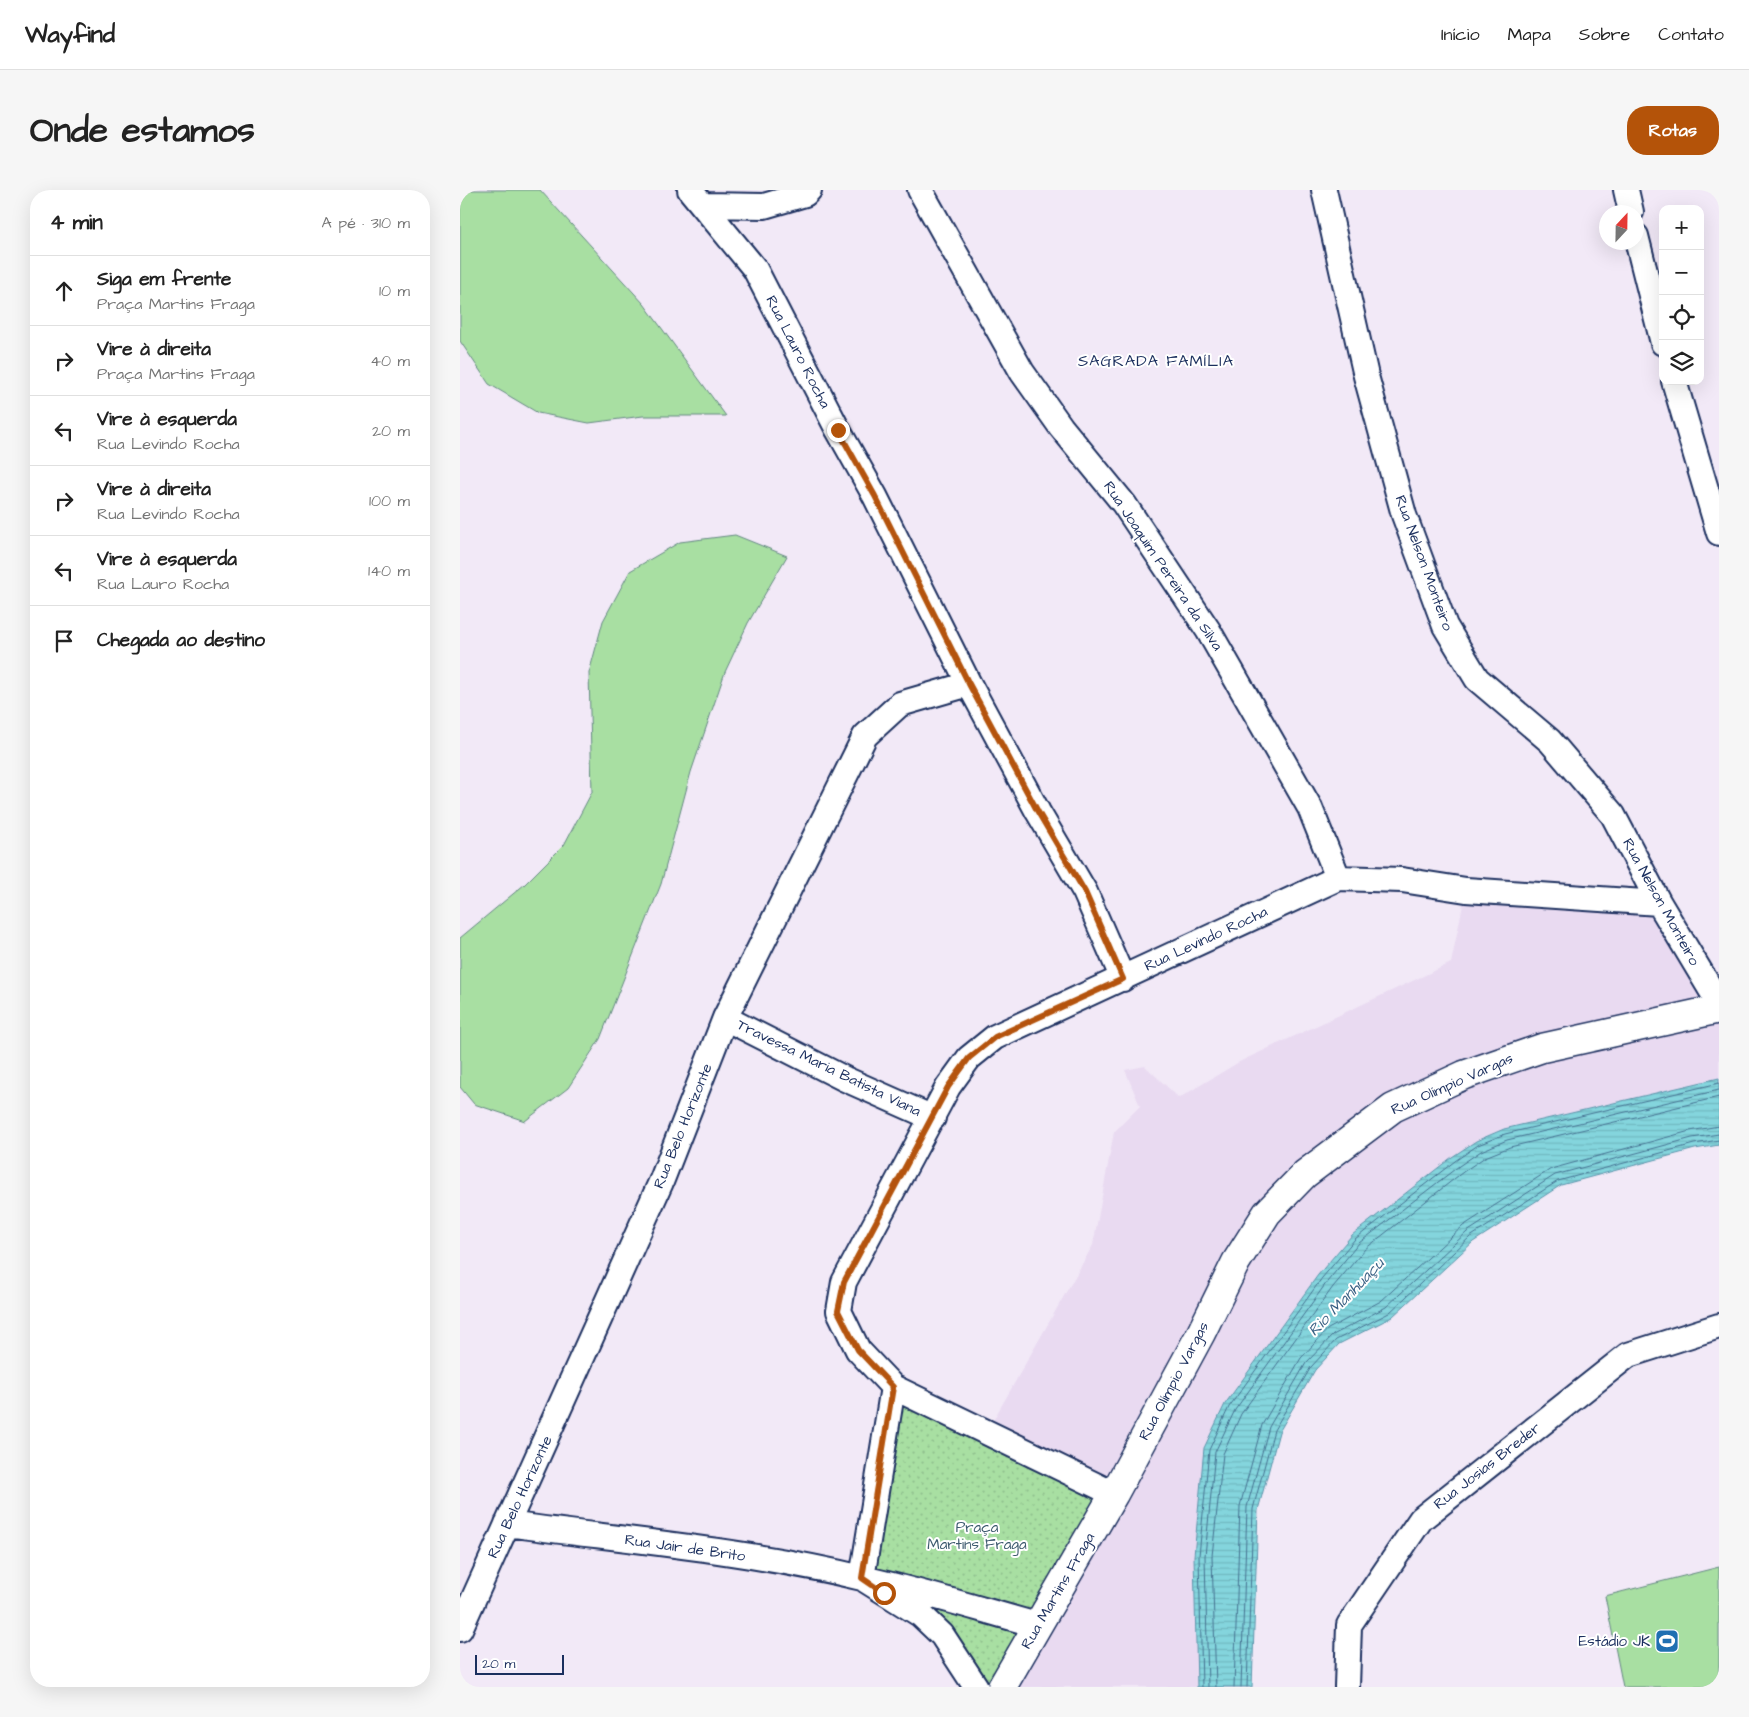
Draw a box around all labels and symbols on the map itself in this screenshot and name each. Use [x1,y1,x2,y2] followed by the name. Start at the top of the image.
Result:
[1599,205,1644,250] north arrow
[761,292,836,412] street label: Rua Lauro Rocha
[1078,350,1234,372] district label: SAGRADA FAMÍLIA
[827,419,850,442] route end
[1098,477,1228,655] street label: Rua Joaquim Pereira da Silva
[1390,492,1458,634] street label: Rua Nelson Monteiro
[1617,834,1705,970] street label: Rua Nelson Monteiro
[1141,901,1271,977] street label: Rua Levindo Rocha
[733,1014,925,1122] street label: Travessa Maria Batista Viana
[1388,1047,1517,1121] street label: Rua Olímpio Vargas
[648,1060,718,1192] street label: Rua Belo Horizonte
[1303,1252,1390,1341] water label: Rio Manhuaçu
[1134,1318,1215,1444] street label: Rua Olímpio Vargas
[1429,1418,1545,1514] street label: Rua Josias Breder
[482,1432,558,1562] street label: Rua Belo Horizonte
[927,1517,1027,1556] park label: Praça Martins Fraga
[623,1529,747,1567] street label: Rua Jair de Brito
[1016,1529,1101,1654] street label: Rua Martins Fraga
[873,1582,896,1605] route start
[1654,1628,1680,1654] sports icon: Estádio JK
[1578,1631,1650,1652] place label: Estádio JK
[475,1652,564,1675] scale bar

